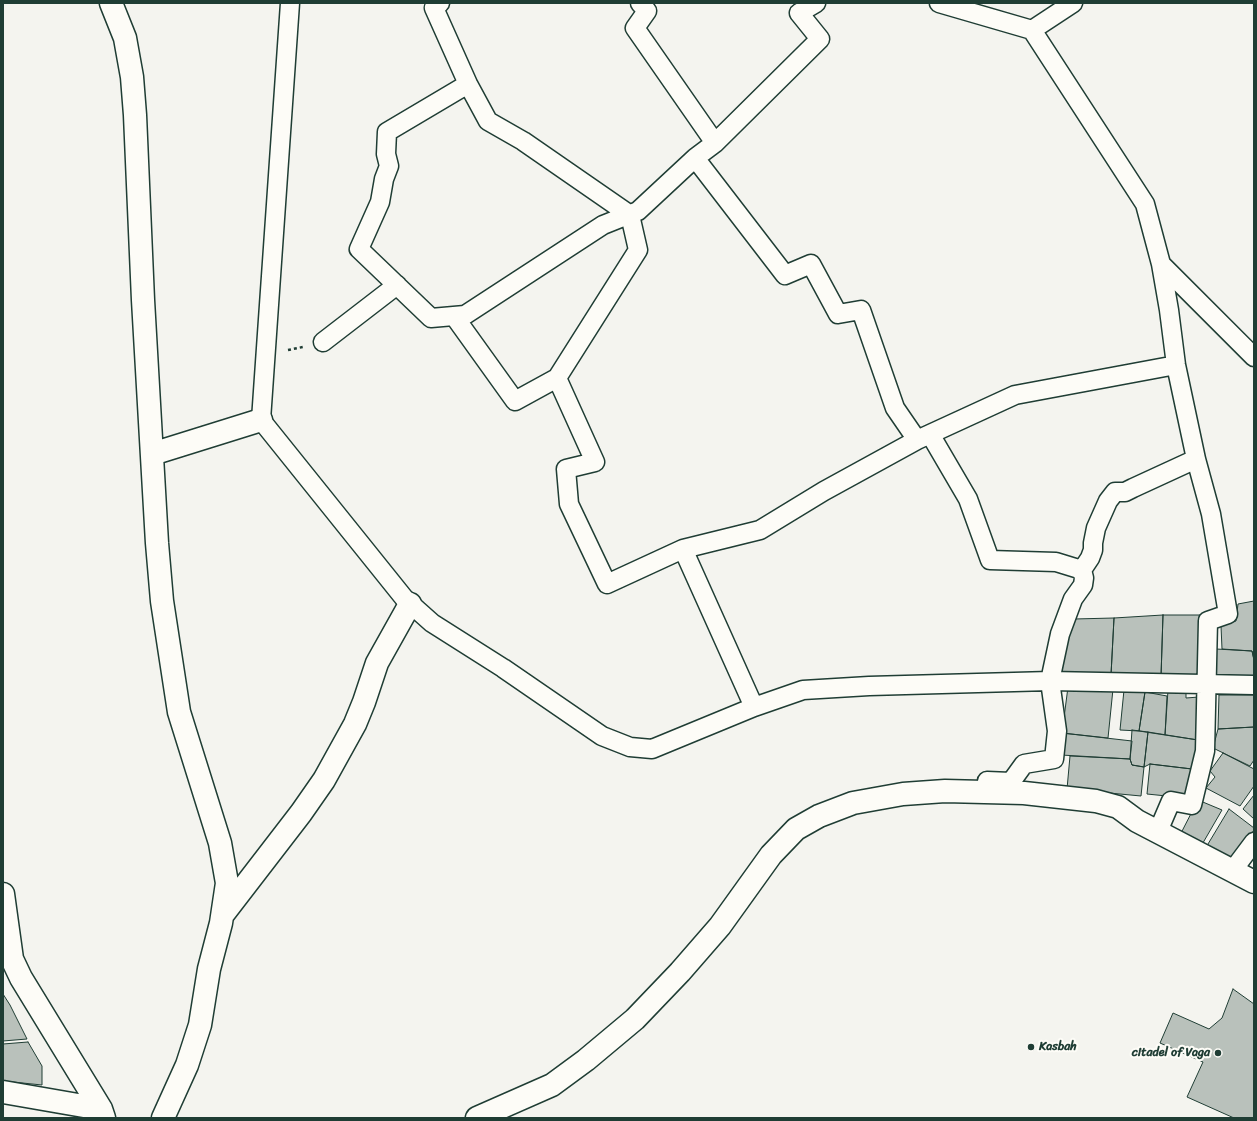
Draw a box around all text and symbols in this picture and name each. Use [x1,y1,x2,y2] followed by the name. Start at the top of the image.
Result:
[1039,1040,1077,1054] place label: Kasbah
[1026,1042,1036,1052] marker: Kasbah
[1132,1046,1210,1060] place label: citadel of Vaga
[1213,1048,1223,1058] marker: citadel of Vaga

